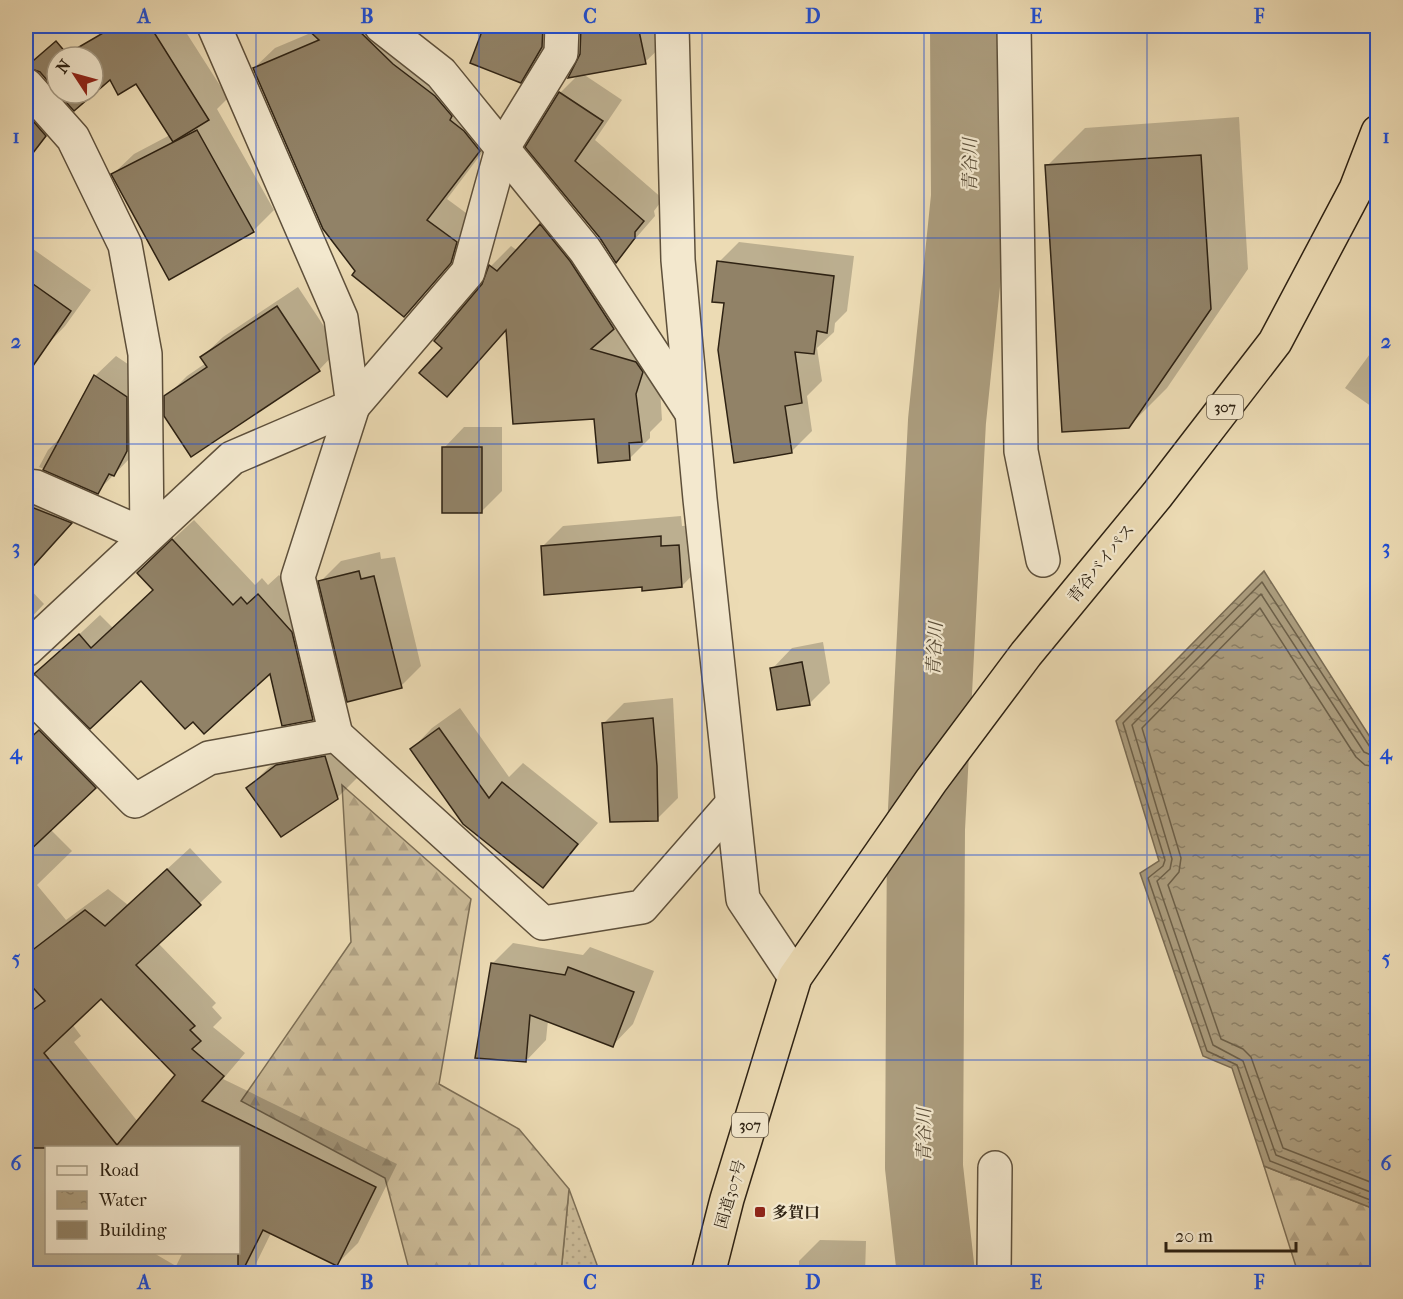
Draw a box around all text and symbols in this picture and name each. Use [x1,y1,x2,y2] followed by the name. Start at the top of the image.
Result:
[136,5,152,28] text: A
[360,5,374,28] text: B
[583,5,597,28] text: C
[805,5,821,28] text: D
[1030,5,1042,28] text: E
[1253,5,1265,28] text: F
[45,45,105,105] north arrow
[52,55,75,77] text: N
[12,125,20,148] text: 1
[1382,125,1390,148] text: 1
[960,136,981,192] water label: 青谷川
[11,330,21,353] text: 2
[1381,330,1391,353] text: 2
[1207,395,1243,419] road number: 307
[1064,520,1138,606] street label: 青谷バイパス
[12,536,20,559] text: 3
[1382,536,1390,559] text: 3
[923,619,947,677] water label: 青谷川
[9,741,23,765] text: 4
[1379,741,1393,765] text: 4
[12,947,21,970] text: 5
[1382,947,1391,970] text: 5
[914,1106,935,1162] water label: 青谷川
[732,1113,768,1137] road number: 307
[45,1146,240,1254] legend
[11,1152,23,1175] text: 6
[1381,1152,1393,1175] text: 6
[711,1157,749,1231] street label: 国道307号
[99,1160,139,1181] text: Road
[98,1190,147,1211] text: Water
[772,1203,820,1222] place label: 多賀口
[753,1205,767,1219] marker: 多賀口
[1166,1215,1296,1253] scale bar
[99,1220,167,1241] text: Building
[1175,1226,1213,1247] text: 20 m
[136,1271,152,1294] text: A
[360,1271,374,1294] text: B
[583,1271,597,1294] text: C
[805,1271,821,1294] text: D
[1030,1271,1042,1294] text: E
[1253,1271,1265,1294] text: F

